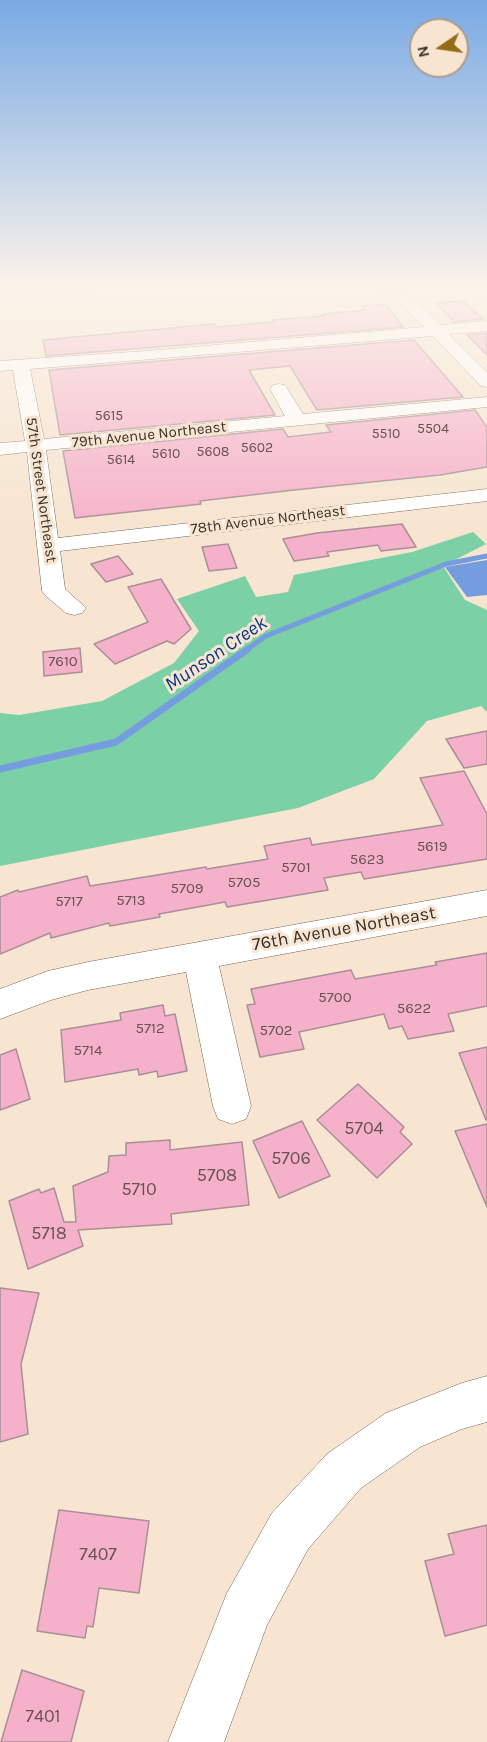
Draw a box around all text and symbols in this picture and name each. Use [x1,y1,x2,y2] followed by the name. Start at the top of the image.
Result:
[409,18,469,78] north arrow
[412,44,433,59] text: N
[95,408,123,424] house number: 5615
[22,416,60,564] street label: 57th Street Northeast
[71,418,227,452] street label: 79th Avenue Northeast
[417,421,449,437] house number: 5504
[372,426,400,442] house number: 5510
[241,440,273,456] house number: 5602
[197,444,229,460] house number: 5608
[152,446,180,462] house number: 5610
[107,452,135,468] house number: 5614
[190,502,346,538] street label: 78th Avenue Northeast
[160,611,272,697] water label: Munson Creek
[48,653,78,671] house number: 7610
[417,838,447,856] house number: 5619
[350,851,384,869] house number: 5623
[281,859,311,877] house number: 5701
[228,874,260,892] house number: 5705
[170,880,204,898] house number: 5709
[116,892,146,910] house number: 5713
[55,893,83,911] house number: 5717
[251,902,437,956] street label: 76th Avenue Northeast
[318,989,352,1007] house number: 5700
[397,1000,431,1018] house number: 5622
[135,1020,165,1038] house number: 5712
[259,1022,293,1040] house number: 5702
[74,1042,102,1060] house number: 5714
[344,1118,384,1140] house number: 5704
[271,1148,311,1170] house number: 5706
[197,1165,237,1187] house number: 5708
[121,1179,157,1201] house number: 5710
[31,1223,67,1245] house number: 5718
[79,1544,117,1566] house number: 7407
[25,1706,61,1728] house number: 7401

